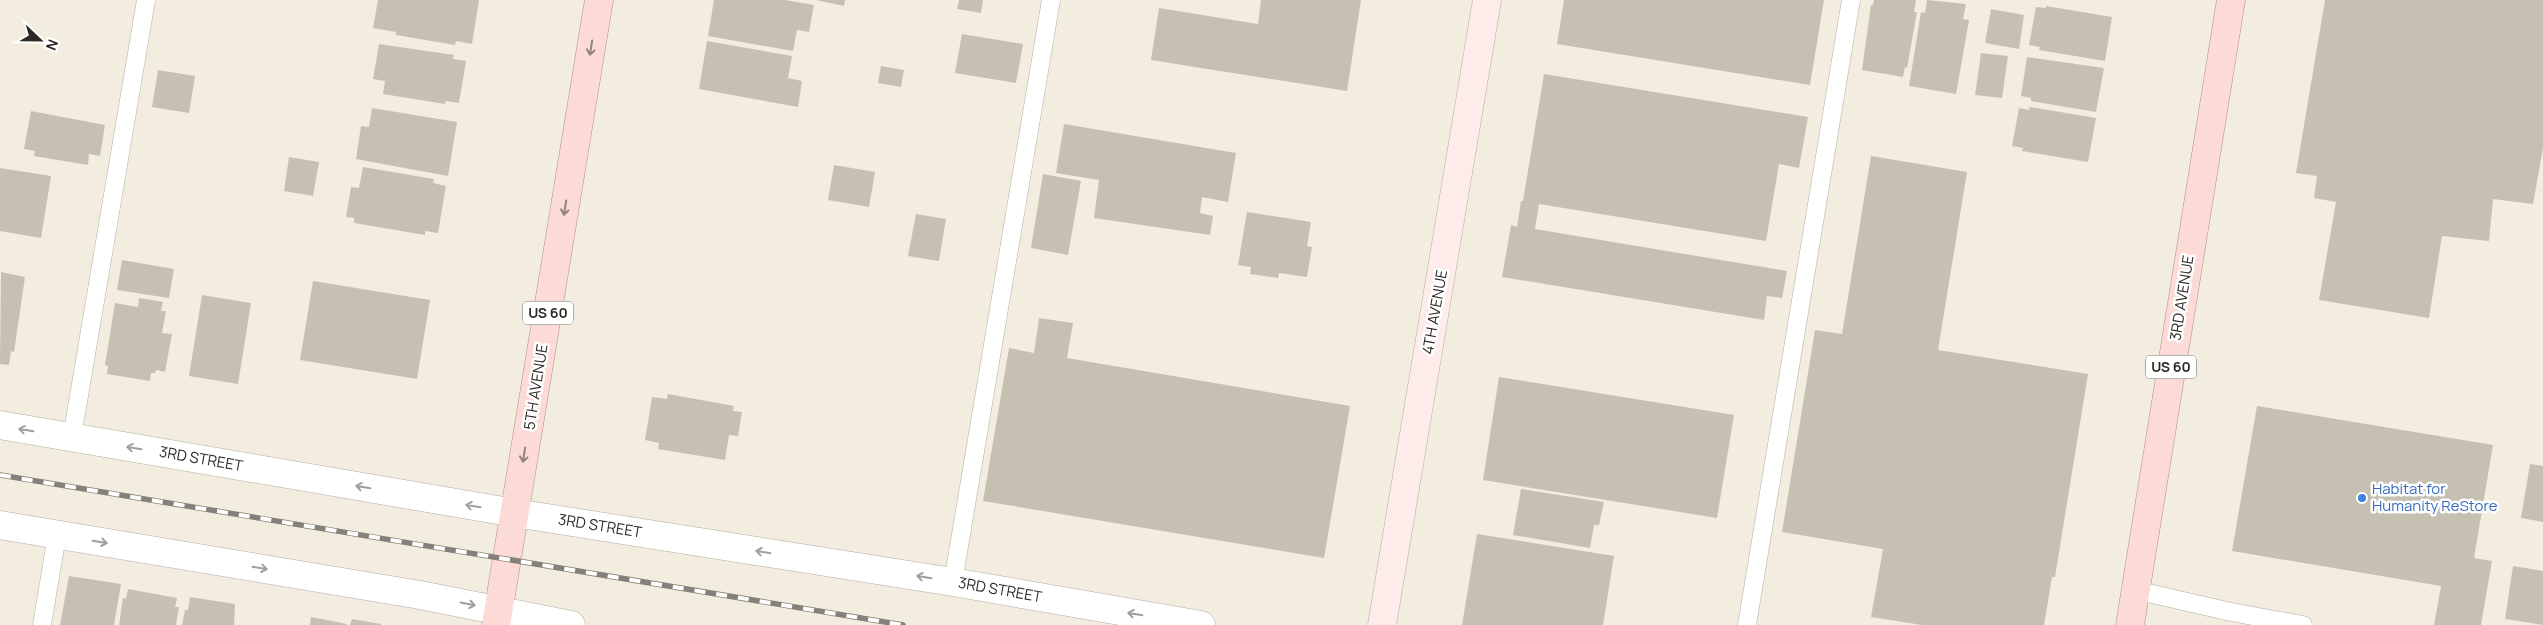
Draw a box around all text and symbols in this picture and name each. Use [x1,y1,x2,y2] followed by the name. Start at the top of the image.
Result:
[15,15,65,65] north arrow
[42,37,63,53] text: N
[586,40,596,56] one-way arrow
[560,200,570,216] one-way arrow
[2164,254,2199,342] street label: 3RD AVENUE
[1417,268,1452,356] street label: 4TH AVENUE
[523,302,573,324] road number: US 60
[518,343,553,431] street label: 5TH AVENUE
[2146,356,2196,378] road number: US 60
[18,424,34,434] one-way arrow
[158,441,245,476] street label: 3RD STREET
[126,442,142,452] one-way arrow
[519,447,529,463] one-way arrow
[2372,478,2498,516] place label: Habitat for Humanity ReStore
[355,481,371,491] one-way arrow
[2356,492,2368,504] marker: Habitat for Humanity ReStore
[466,500,482,510] one-way arrow
[557,509,644,542] street label: 3RD STREET
[92,537,108,547] one-way arrow
[755,546,771,556] one-way arrow
[252,564,268,574] one-way arrow
[916,572,932,582] one-way arrow
[957,572,1044,607] street label: 3RD STREET
[459,600,475,609] one-way arrow
[1128,608,1144,618] one-way arrow

